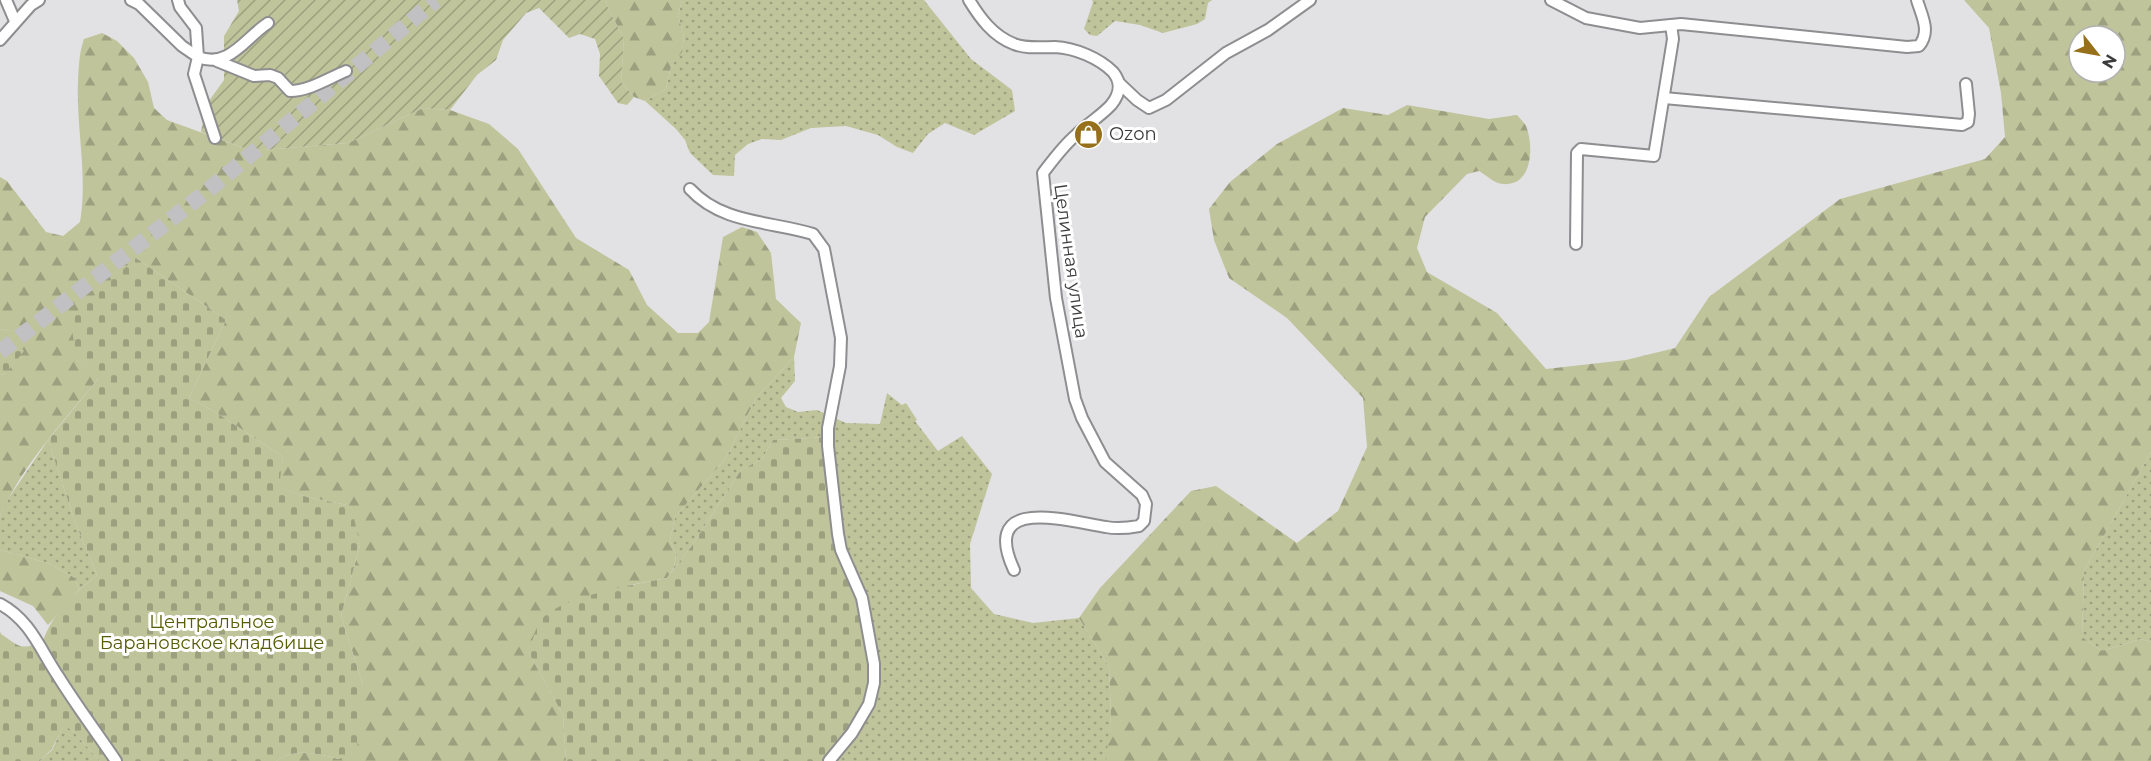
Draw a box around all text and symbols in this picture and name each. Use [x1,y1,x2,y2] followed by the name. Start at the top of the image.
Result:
[2067,24,2127,84] north arrow
[2098,51,2121,72] text: N
[1072,118,1104,150] shop icon: Ozon
[1109,123,1157,145] place label: Ozon
[1049,182,1093,340] street label: Целинная улица
[100,611,324,654] park label: Центральное Барановское кладбище

